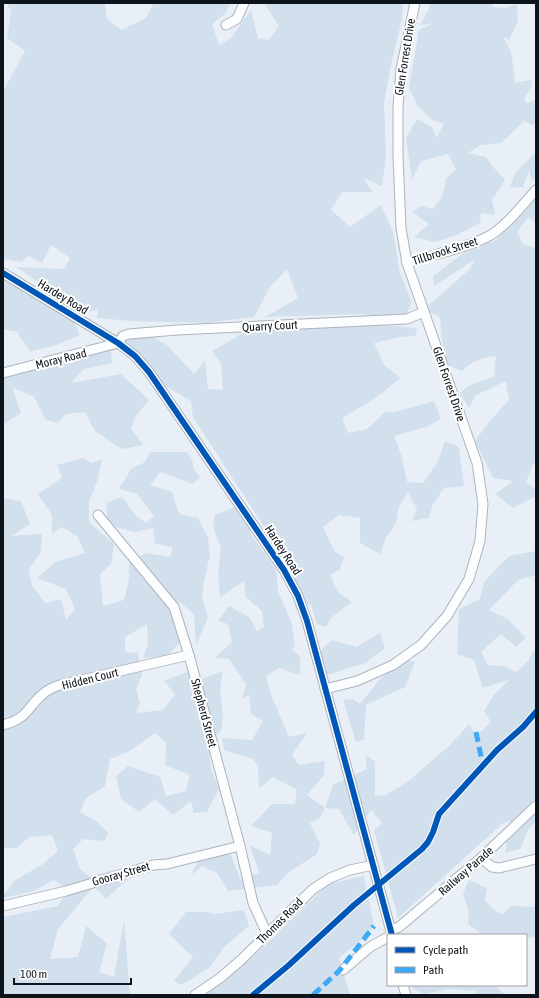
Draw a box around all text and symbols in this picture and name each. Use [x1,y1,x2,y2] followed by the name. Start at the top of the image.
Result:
[392,18,418,96] street label: Glen Forrest Drive
[411,234,480,268] street label: Tillbrook Street
[35,276,91,318] street label: Hardey Road
[242,318,299,334] street label: Quarry Court
[430,345,468,423] street label: Glen Forrest Drive
[34,346,88,372] street label: Moray Road
[262,522,304,578] street label: Hardey Road
[60,665,120,693] street label: Hidden Court
[188,677,220,749] street label: Shepherd Street
[436,843,496,899] street label: Railway Parade
[91,859,152,889] street label: Gooray Street
[254,895,306,947] street label: Thomas Road
[387,934,527,986] legend
[423,943,468,957] text: Cycle path
[14,960,131,986] scale bar
[423,963,444,977] text: Path
[20,967,47,981] text: 100 m

